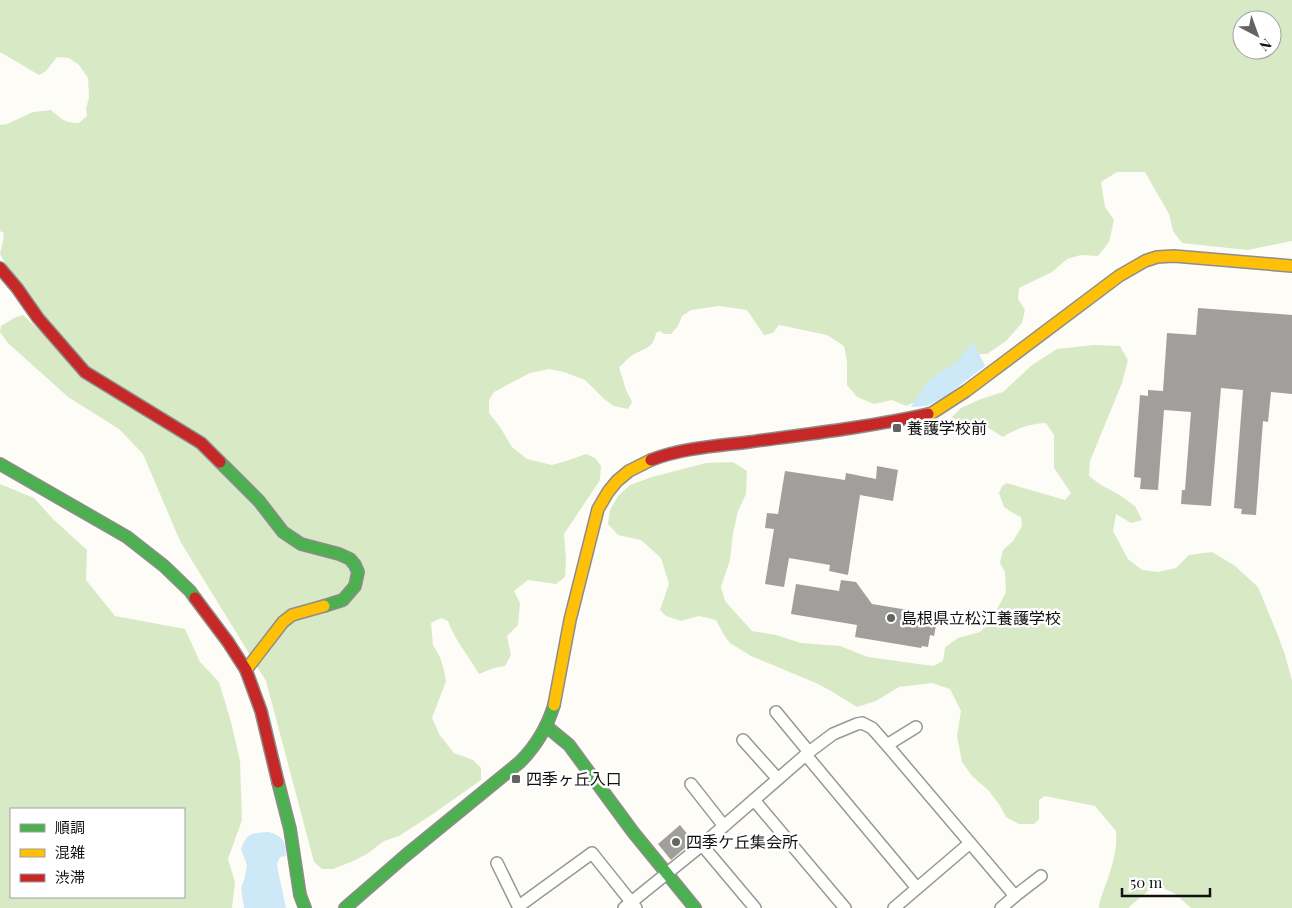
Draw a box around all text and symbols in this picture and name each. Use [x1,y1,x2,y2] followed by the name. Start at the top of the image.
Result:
[1232,10,1282,60] north arrow
[1256,35,1276,56] text: N
[907,417,987,438] place label: 養護学校前
[891,422,903,434] marker: 養護学校前
[901,607,1061,628] place label: 島根県立松江養護学校
[885,612,897,624] marker: 島根県立松江養護学校
[526,768,622,789] place label: 四季ヶ丘入口
[510,773,522,785] marker: 四季ヶ丘入口
[10,808,185,898] legend
[55,817,85,837] text: 順調
[686,831,798,852] place label: 四季ケ丘集会所
[670,836,682,848] marker: 四季ケ丘集会所
[55,842,85,862] text: 混雑
[1122,866,1210,898] scale bar
[55,867,85,887] text: 渋滞
[1130,872,1163,892] text: 50 m

